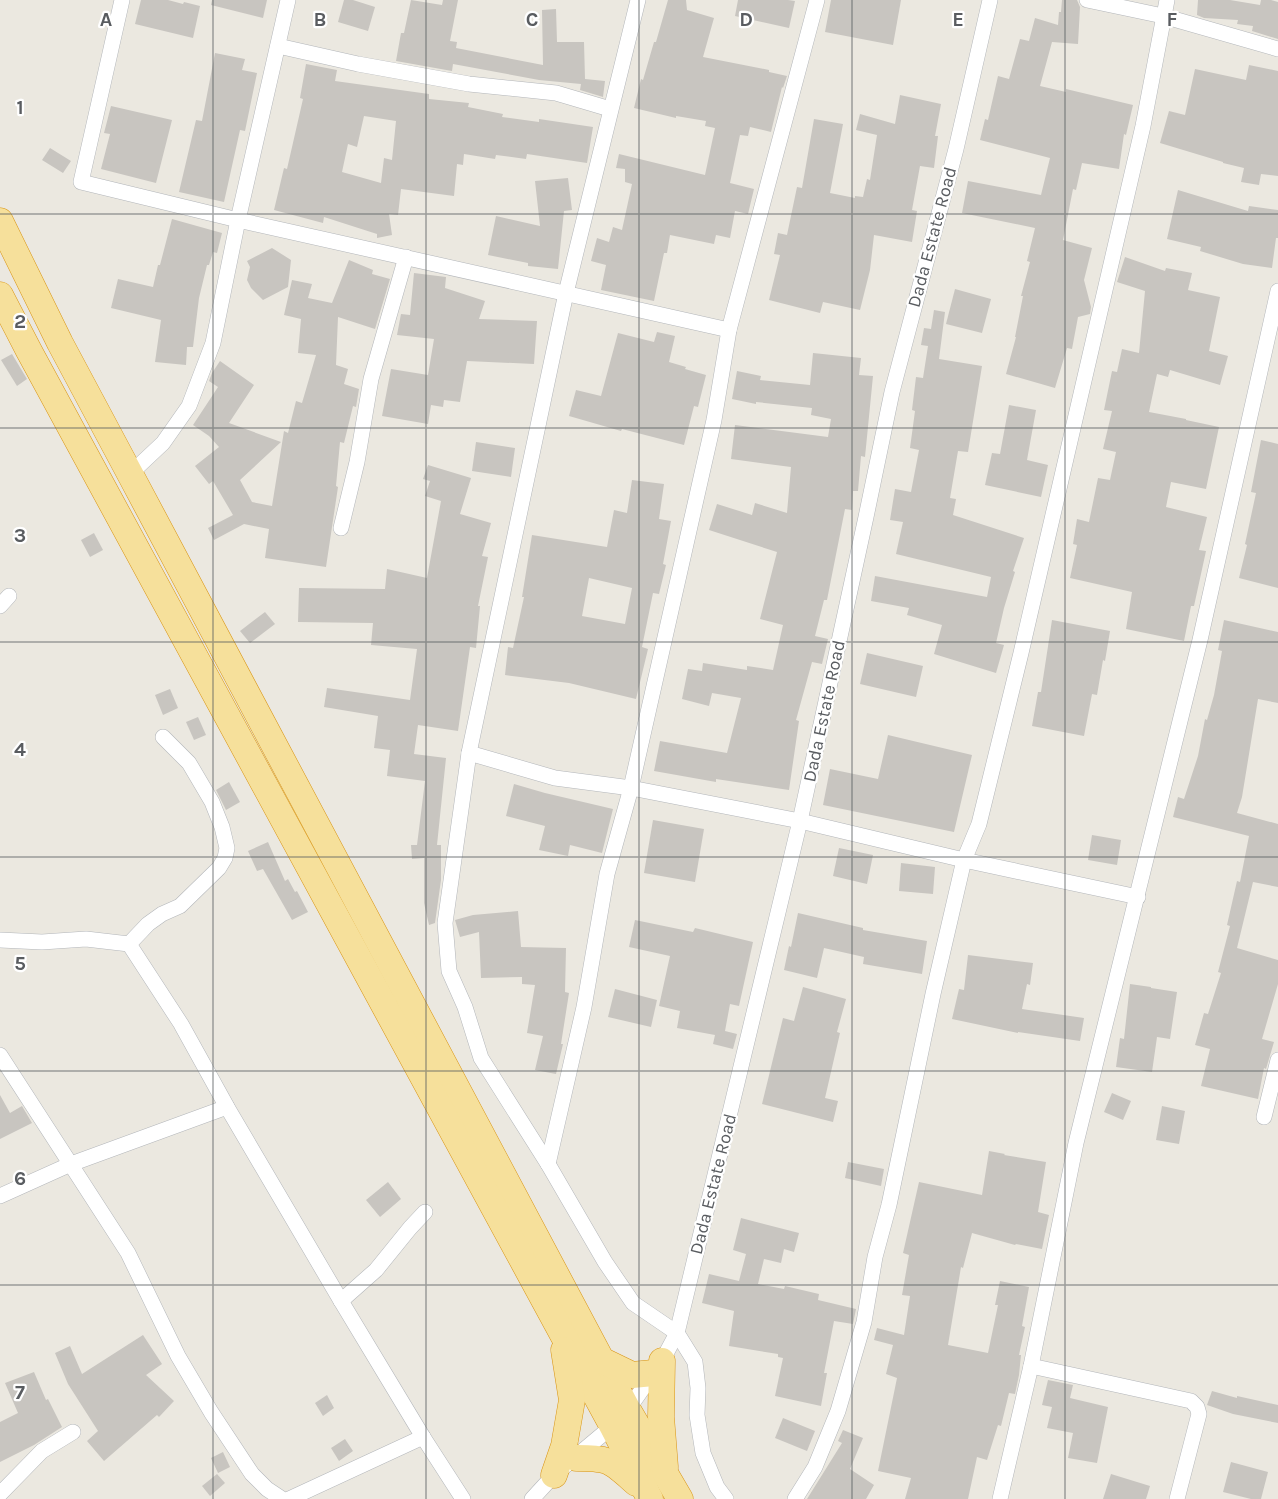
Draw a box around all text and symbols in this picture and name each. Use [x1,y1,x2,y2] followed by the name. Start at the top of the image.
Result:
[100,8,113,31] text: A
[314,8,326,31] text: B
[526,8,538,31] text: C
[739,8,753,31] text: D
[952,8,964,31] text: E
[1167,8,1178,31] text: F
[16,96,24,119] text: 1
[903,164,961,310] street label: Dada Estate Road
[14,310,26,333] text: 2
[14,524,26,547] text: 3
[798,638,850,784] street label: Dada Estate Road
[14,738,26,761] text: 4
[14,952,26,975] text: 5
[685,1111,741,1257] street label: Dada Estate Road
[14,1167,26,1190] text: 6
[15,1381,25,1404] text: 7

